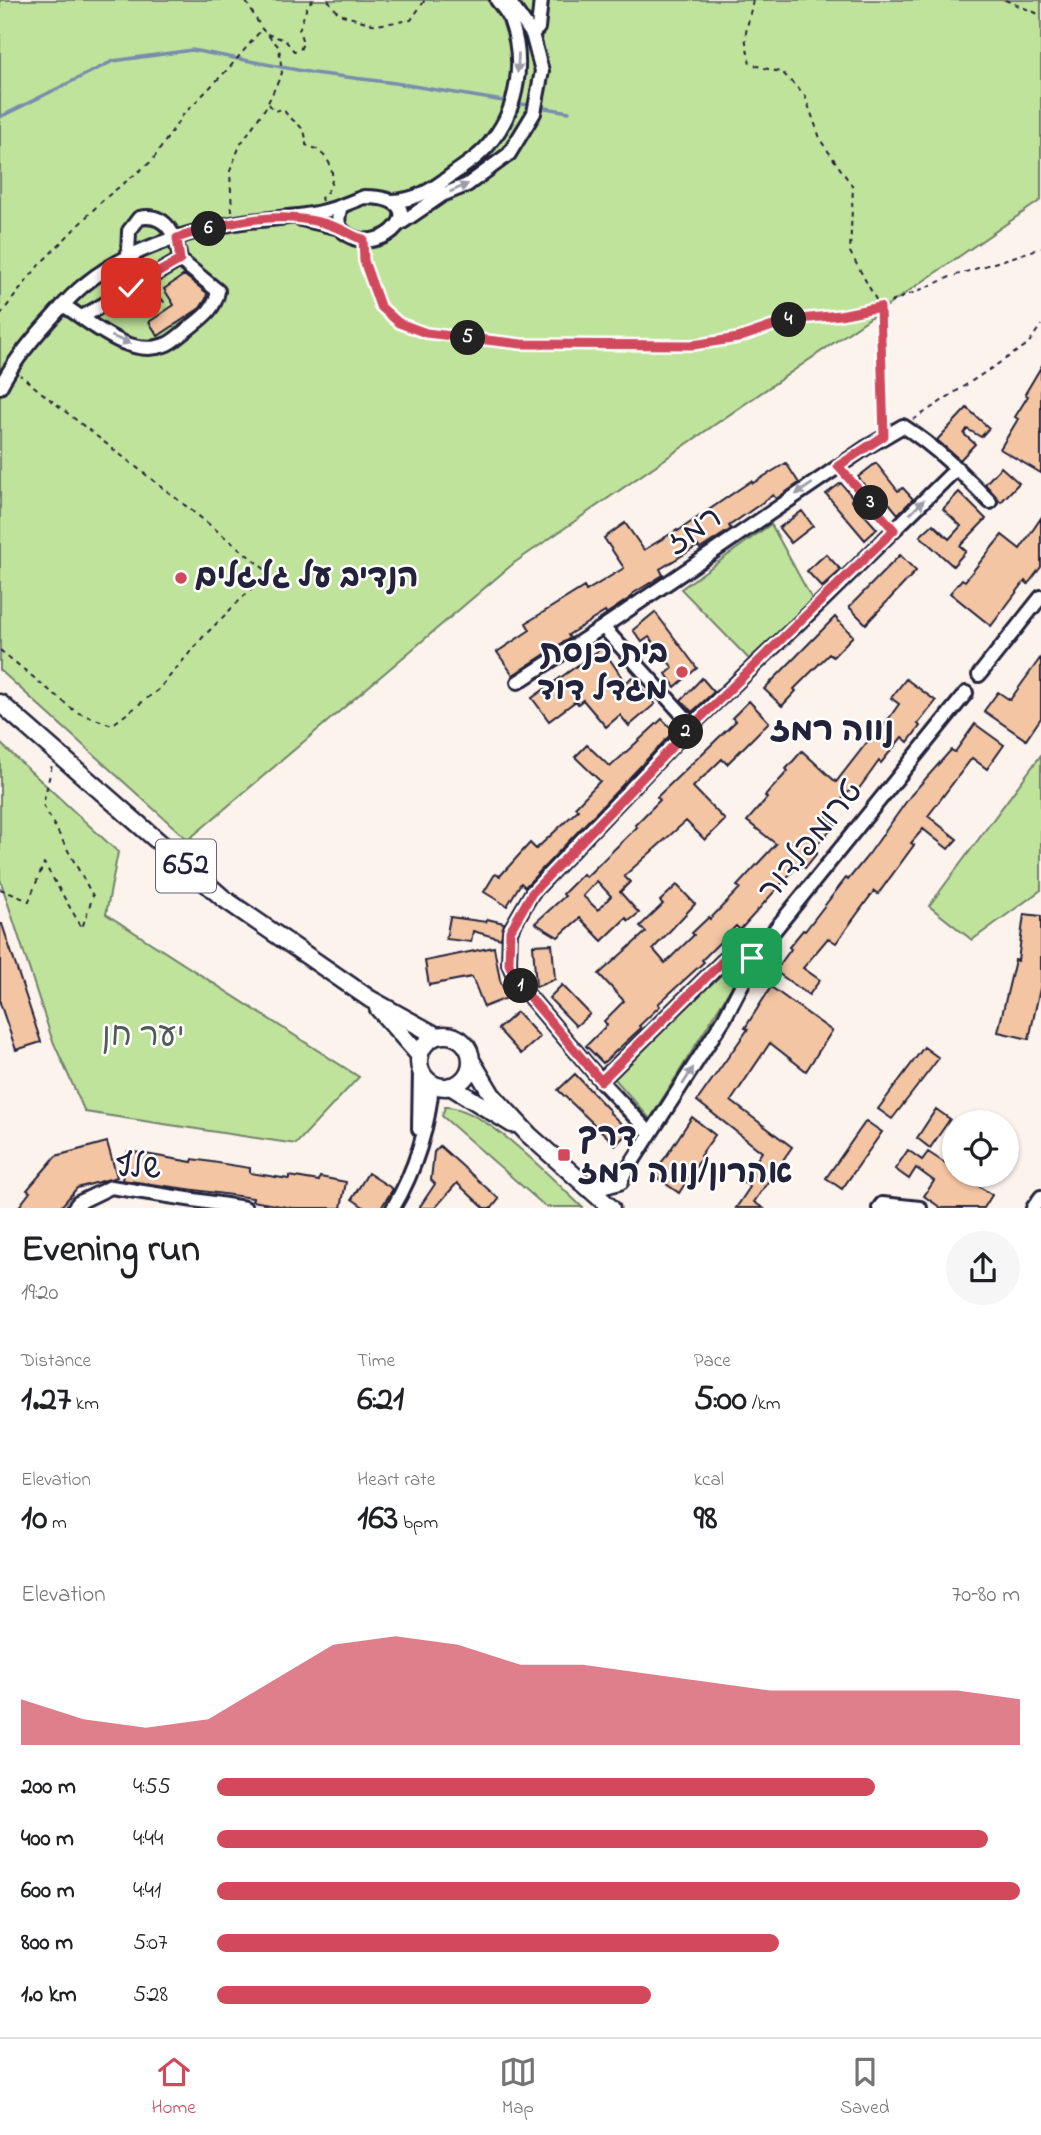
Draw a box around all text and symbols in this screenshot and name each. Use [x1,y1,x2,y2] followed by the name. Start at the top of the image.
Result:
[512,52,523,74] one-way arrow
[449,182,469,194] one-way arrow
[192,212,227,246] pin: 6
[204,215,213,242] text: 6
[101,258,161,318] pin
[112,269,150,307] icon: check
[772,302,806,338] pin: 4
[785,306,792,333] text: 4
[450,320,486,356] pin: 5
[462,324,473,351] text: 5
[111,335,132,346] one-way arrow
[795,482,813,496] one-way arrow
[854,486,888,520] pin: 3
[867,489,874,516] text: 3
[657,496,733,568] street label: רמז
[908,499,925,516] one-way arrow
[195,555,419,602] place label: הנדיב על גלגלים
[173,570,189,586] marker: הנדיב על גלגלים
[537,631,668,715] place label: בית כנסת מגדל דוד
[674,664,690,680] marker: בית כנסת מגדל דוד
[770,708,894,756] district label: נווה רמז
[668,714,704,750] pin: 2
[681,718,690,745] text: 2
[748,771,876,913] street label: טרומפלדור
[156,839,216,892] road number: 652
[722,928,782,988] pin
[733,939,771,977] icon: arrive
[504,968,538,1004] pin: 1
[517,972,524,999] text: 1
[102,1014,184,1061] park label: יער חן
[681,1066,694,1085] one-way arrow
[942,1110,1019,1187] map controls
[942,1110,1019,1187] button: locate
[578,1114,793,1198] place label: דרך אהרון/נווה רמז
[114,1144,162,1194] street label: שלף
[556,1147,572,1163] marker: דרך אהרון/נווה רמז
[21,1223,200,1279] text: Evening run
[946,1231,1020,1305] button: share
[21,1277,59,1310] text: 19:20
[21,1348,91,1375] text: Distance
[357,1348,395,1375] text: Time
[694,1348,731,1375] text: Pace
[21,1375,71,1426] text: 1.27
[357,1375,404,1426] text: 6:21
[694,1375,747,1426] text: 5:00
[71,1391,99,1418] text: km
[747,1391,781,1418] text: /km
[21,1467,91,1494] text: Elevation
[357,1467,435,1494] text: Heart rate
[694,1467,724,1494] text: kcal
[21,1494,47,1545] text: 10
[357,1494,398,1545] text: 163
[694,1494,717,1545] text: 98
[47,1510,67,1537] text: m
[398,1510,438,1537] text: bpm
[21,1579,106,1612] text: Elevation
[952,1579,1020,1612] text: 70–80 m
[21,1771,76,1804] text: 200 m
[133,1771,171,1804] text: 4:55
[21,1823,74,1856] text: 400 m
[133,1823,163,1856] text: 4:44
[21,1875,75,1908] text: 600 m
[133,1875,161,1908] text: 4:41
[21,1927,73,1960] text: 800 m
[133,1927,168,1960] text: 5:07
[21,1979,77,2012] text: 1.0 km
[133,1979,168,2012] text: 5:28
[152,2053,196,2122] tab: Home
[499,2053,537,2122] tab: Map
[840,2053,889,2122] tab: Saved

